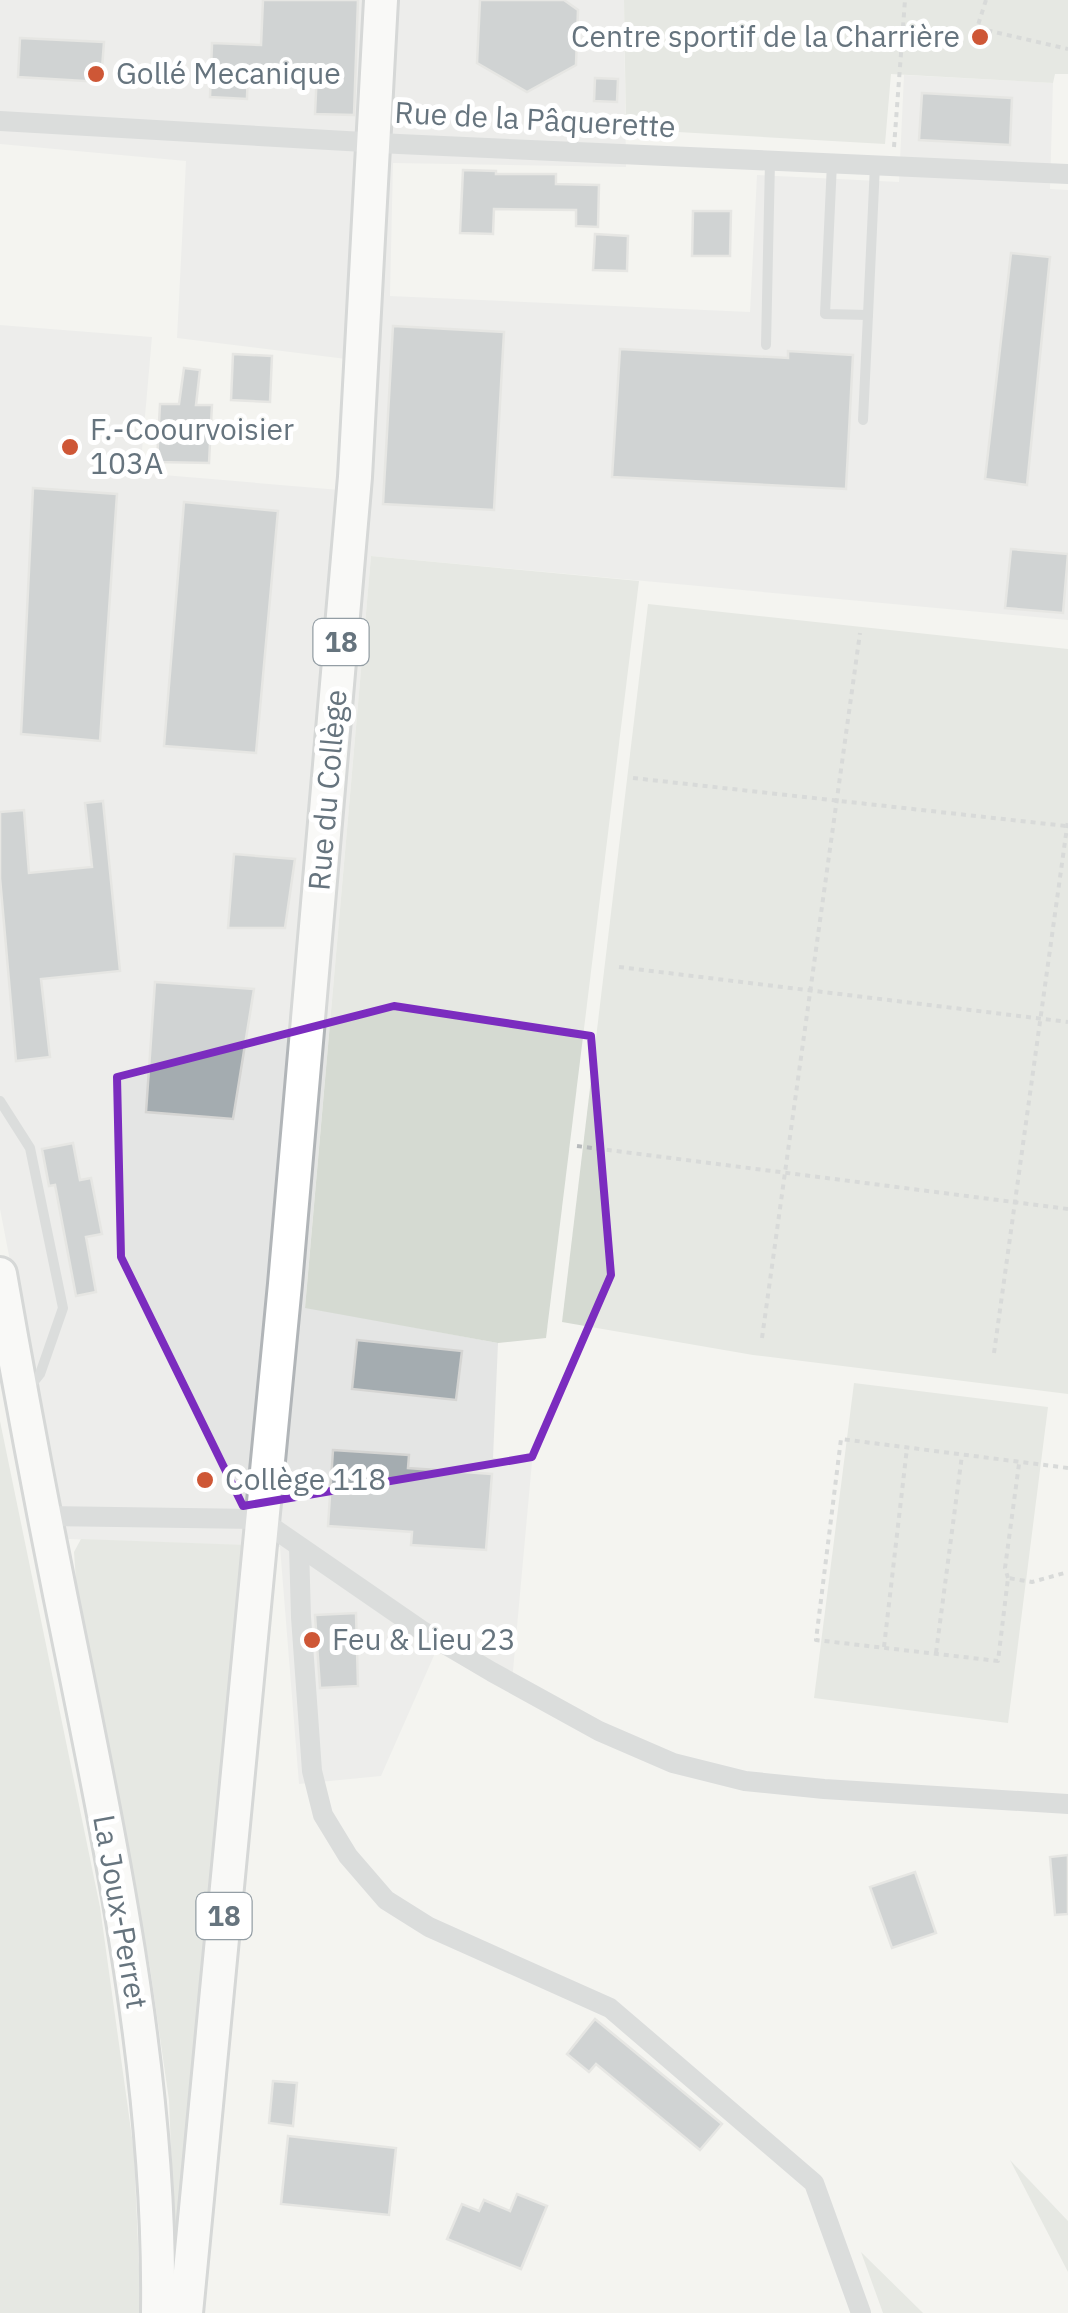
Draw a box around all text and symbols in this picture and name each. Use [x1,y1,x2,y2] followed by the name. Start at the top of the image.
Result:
[571,16,960,55] place label: Centre sportif de la Charrière
[969,26,991,48] marker: Centre sportif de la Charrière
[116,53,341,92] place label: Gollé Mecanique
[85,63,107,85] marker: Gollé Mecanique
[394,92,677,145] street label: Rue de la Pâquerette
[90,409,294,482] place label: F.-Coourvoisier 103A
[59,436,81,458] marker: F.-Coourvoisier 103A
[314,619,368,665] road number: 18
[298,688,355,892] street label: Rue du Collège
[225,1459,386,1498] place label: Collège 118
[194,1469,216,1491] marker: Collège 118
[332,1619,516,1658] place label: Feu & Lieu 23
[301,1629,323,1651] marker: Feu & Lieu 23
[85,1812,158,2012] street label: La Joux-Perret
[196,1893,252,1939] road number: 18

